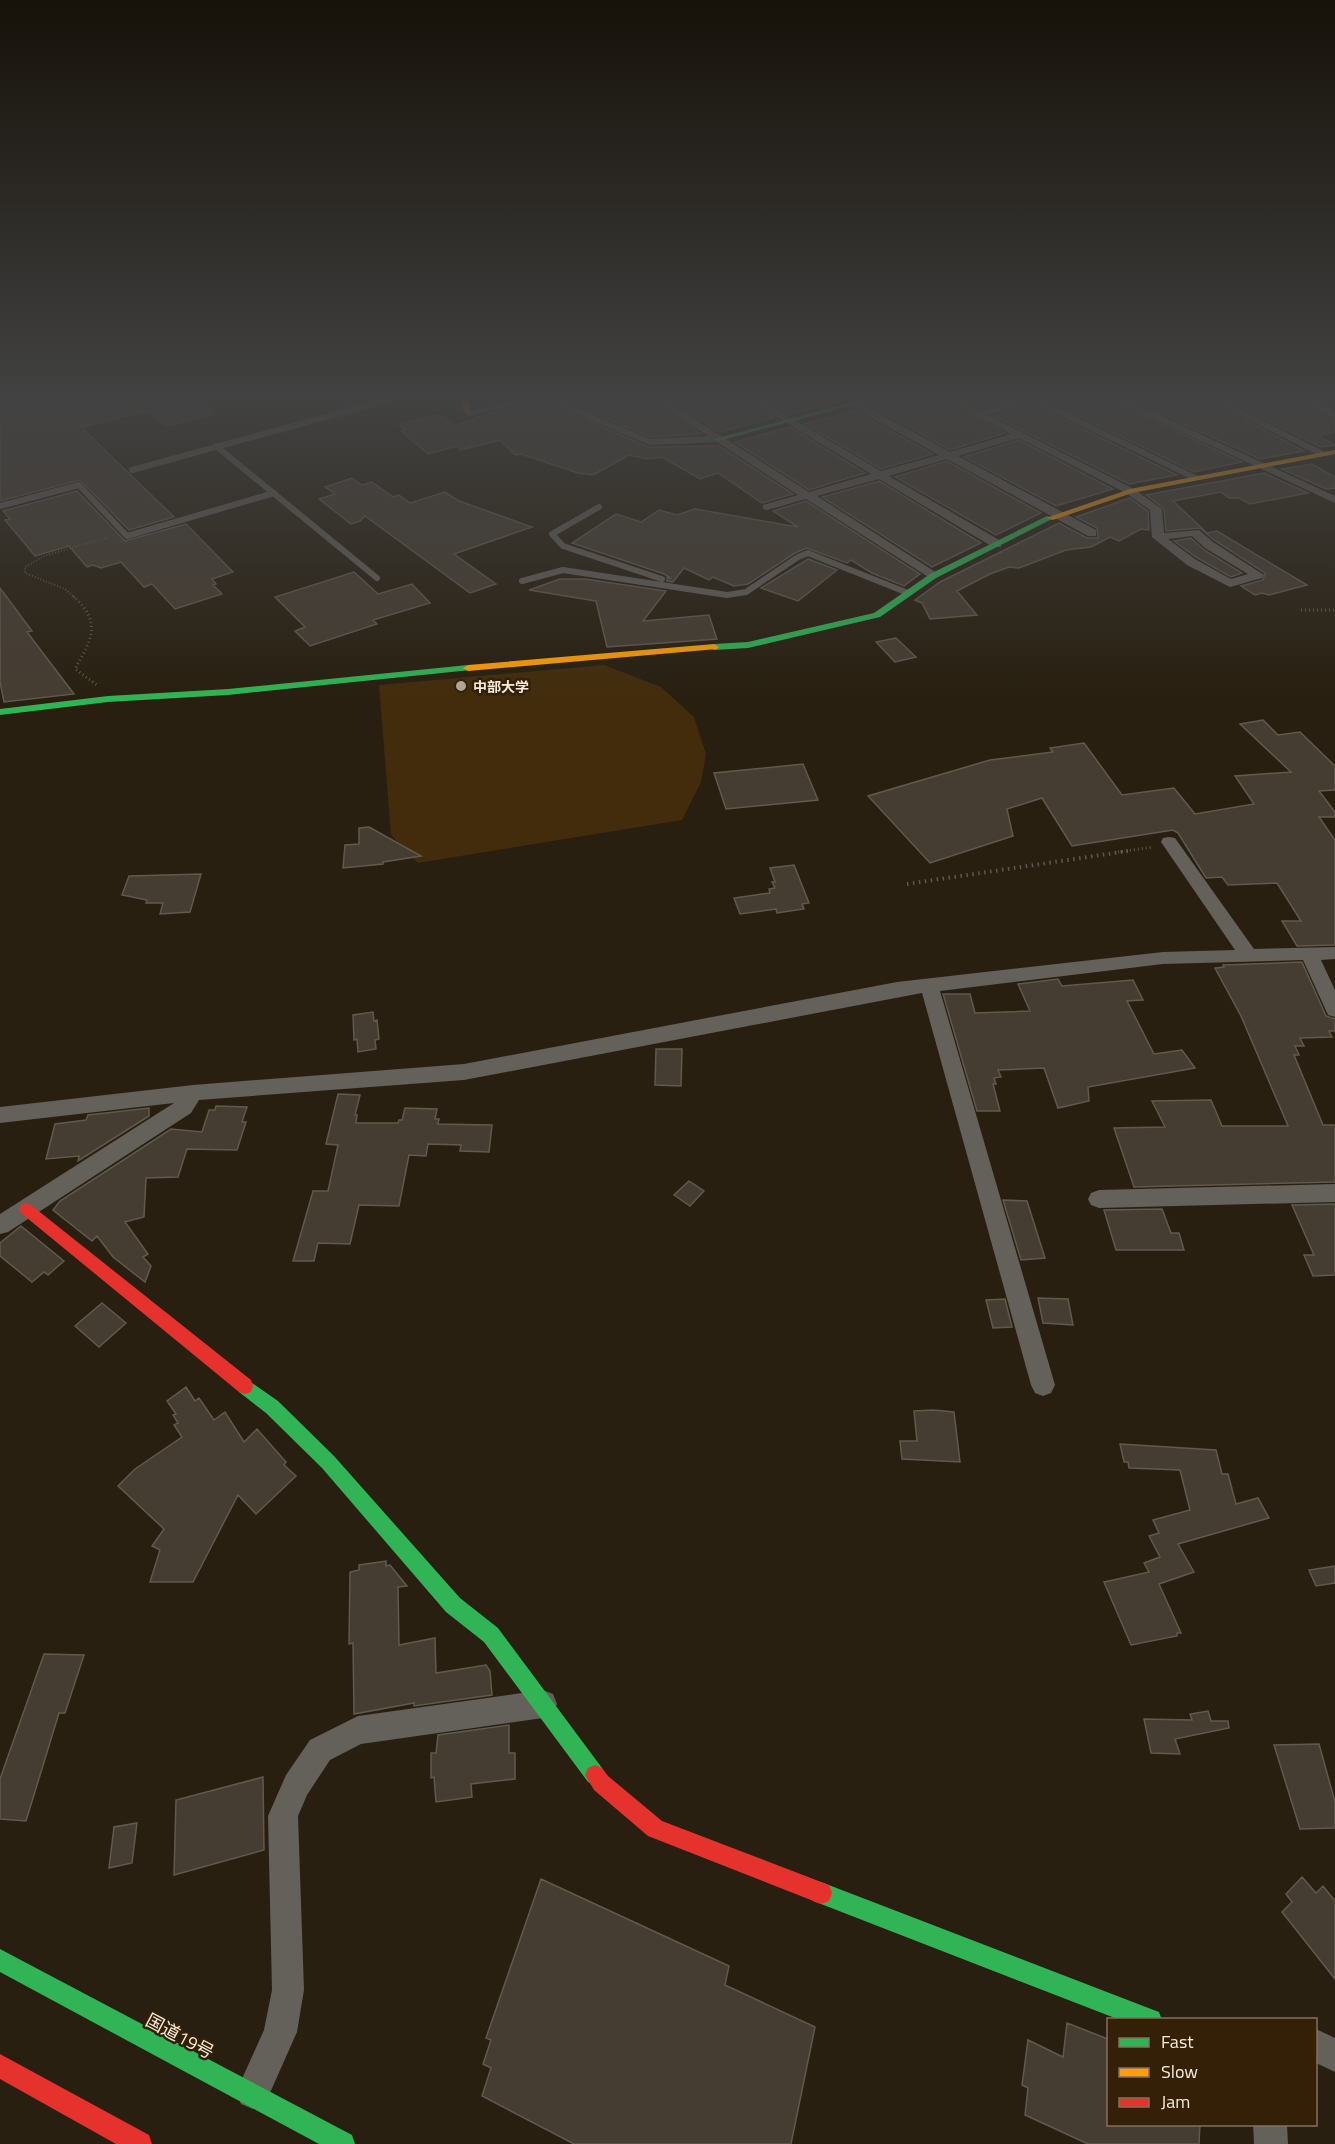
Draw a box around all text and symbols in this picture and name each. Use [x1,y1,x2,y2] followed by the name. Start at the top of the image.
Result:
[473,676,529,697] place label: 中部大学
[454,679,468,693] marker: 中部大学
[141,2007,219,2065] street label: 国道19号
[1107,2018,1317,2126] legend
[1161,2028,1194,2055] text: Fast
[1161,2058,1198,2085] text: Slow
[1161,2088,1190,2115] text: Jam

